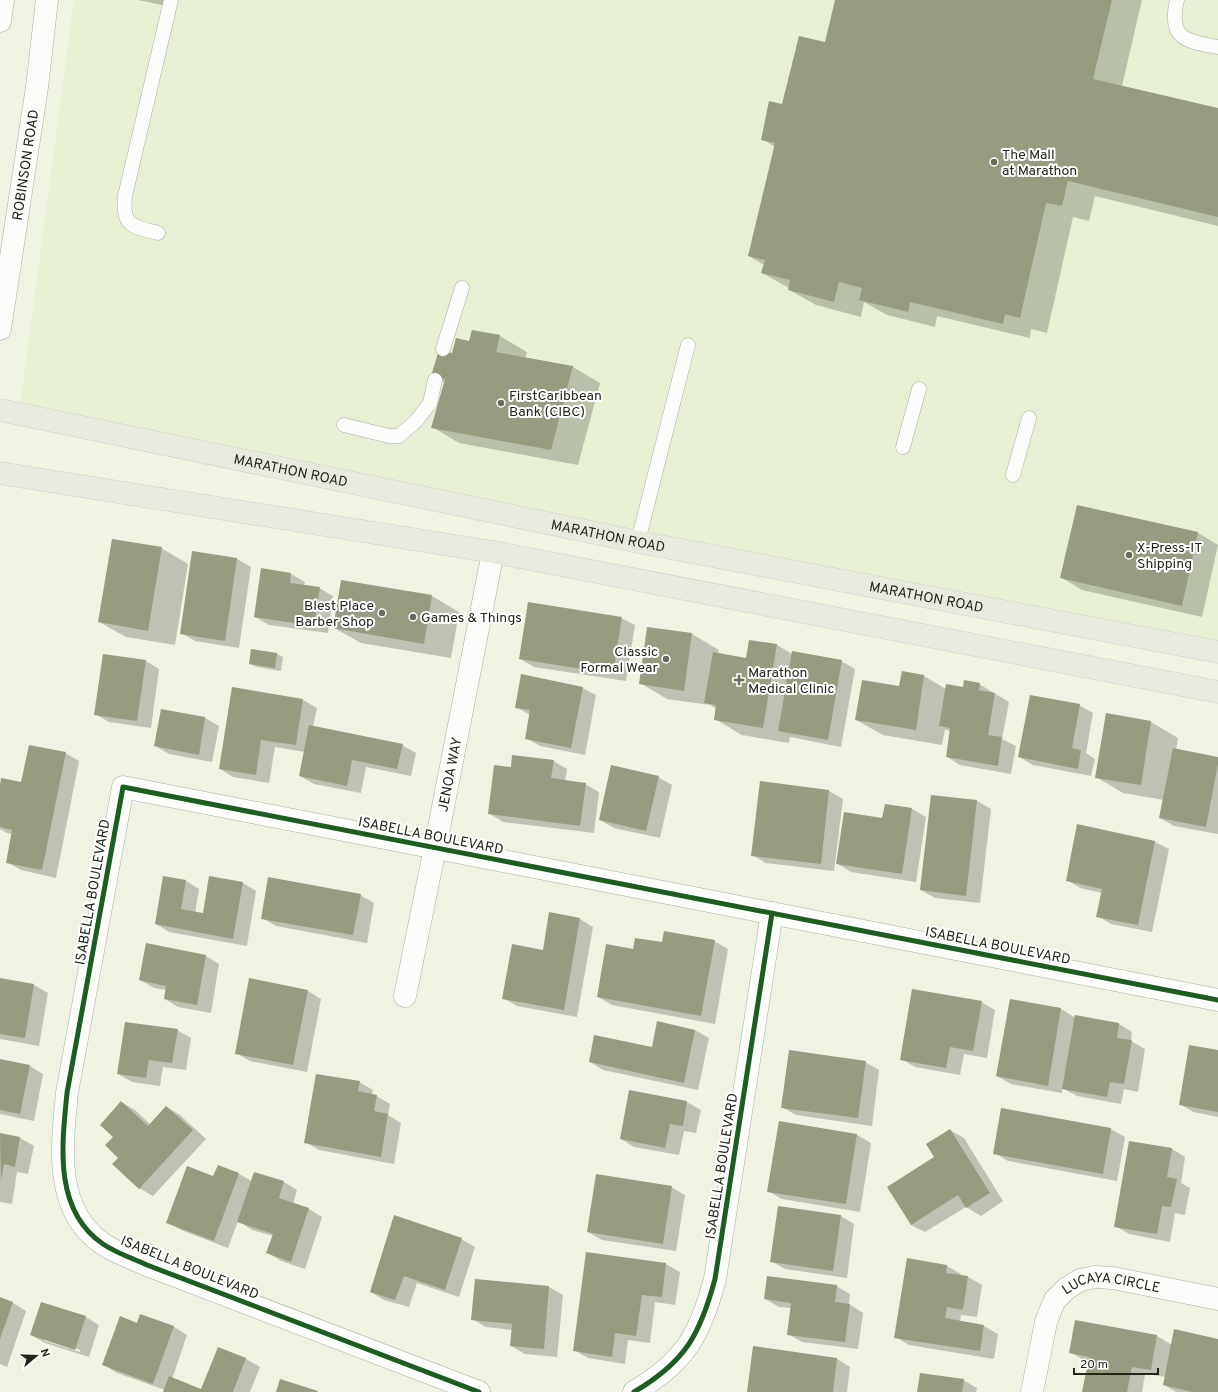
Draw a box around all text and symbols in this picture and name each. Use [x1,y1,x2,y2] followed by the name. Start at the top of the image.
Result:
[10,109,43,222] street label: ROBINSON ROAD
[1002,147,1077,180] place label: The Mall at Marathon
[989,157,999,167] marker: The Mall at Marathon
[509,388,602,421] place label: FirstCaribbean Bank (CIBC)
[496,398,506,408] marker: FirstCaribbean Bank (CIBC)
[232,451,349,492] street label: MARATHON ROAD
[549,517,666,557] street label: MARATHON ROAD
[1137,540,1202,573] place label: X-Press-IT Shipping
[1124,550,1134,560] marker: X-Press-IT Shipping
[867,579,985,617] street label: MARATHON ROAD
[295,598,374,631] place label: Blest Place Barber Shop
[377,608,387,618] marker: Blest Place Barber Shop
[421,610,522,627] place label: Games & Things
[408,612,418,622] marker: Games & Things
[580,644,659,677] place label: Classic Formal Wear
[661,654,671,664] marker: Classic Formal Wear
[748,665,834,698] place label: Marathon Medical Clinic
[733,674,745,686] marker: Marathon Medical Clinic
[435,736,467,814] street label: JENOA WAY
[357,814,505,859] street label: ISABELLA BOULEVARD
[72,818,115,966] street label: ISABELLA BOULEVARD
[924,924,1072,969] street label: ISABELLA BOULEVARD
[703,1092,742,1240] street label: ISABELLA BOULEVARD
[118,1233,261,1304] street label: ISABELLA BOULEVARD
[1059,1270,1162,1299] street label: LUCAYA CIRCLE
[16,1336,56,1376] north arrow
[37,1347,52,1359] text: N
[1074,1350,1158,1376] scale bar
[1080,1357,1108,1373] text: 20 m

